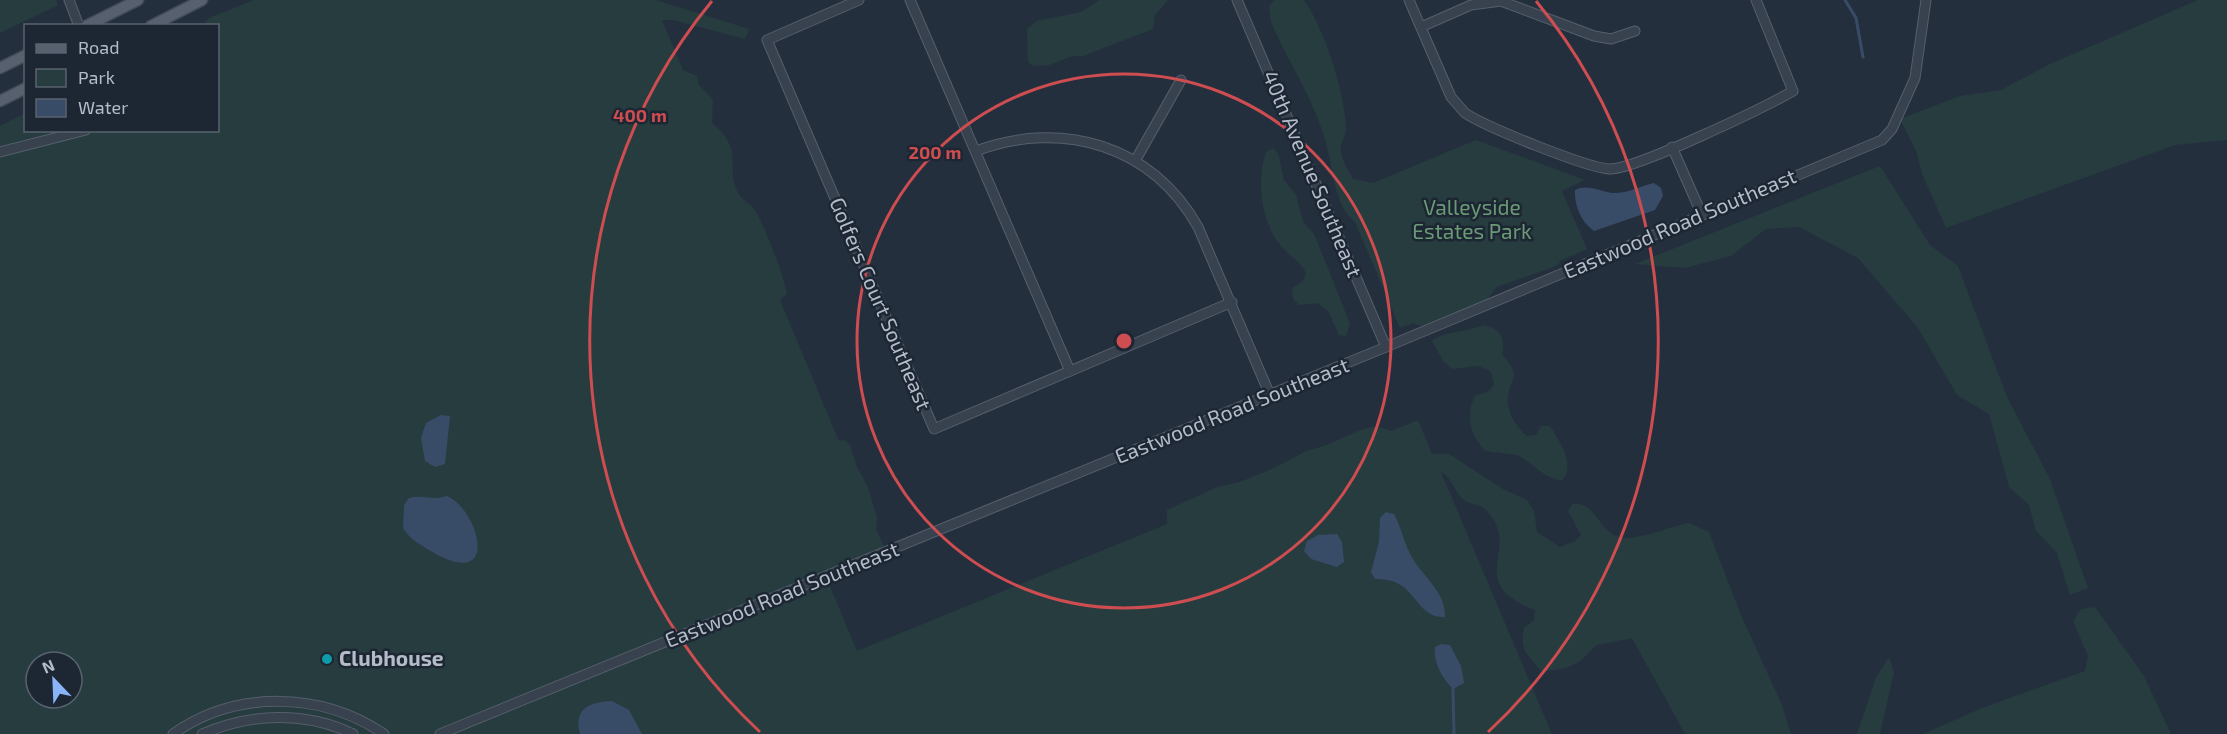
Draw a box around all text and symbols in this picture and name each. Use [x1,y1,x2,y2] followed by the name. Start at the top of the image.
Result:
[24,24,219,132] legend
[78,36,119,58] text: Road
[78,66,115,88] text: Park
[1258,66,1368,281] street label: 40th Avenue Southeast
[78,96,128,118] text: Water
[613,104,667,126] text: 400 m
[909,141,961,163] text: 200 m
[1559,162,1799,283] street label: Eastwood Road Southeast
[825,193,938,413] street label: Golfers Court Southeast
[1412,194,1532,243] park label: Valleyside Estates Park
[1114,331,1134,351] centre of rings
[1111,351,1352,468] street label: Eastwood Road Southeast
[661,535,902,652] street label: Eastwood Road Southeast
[339,645,444,670] place label: Clubhouse
[24,650,84,710] north arrow
[320,652,334,666] marker: Clubhouse
[39,655,57,677] text: N

